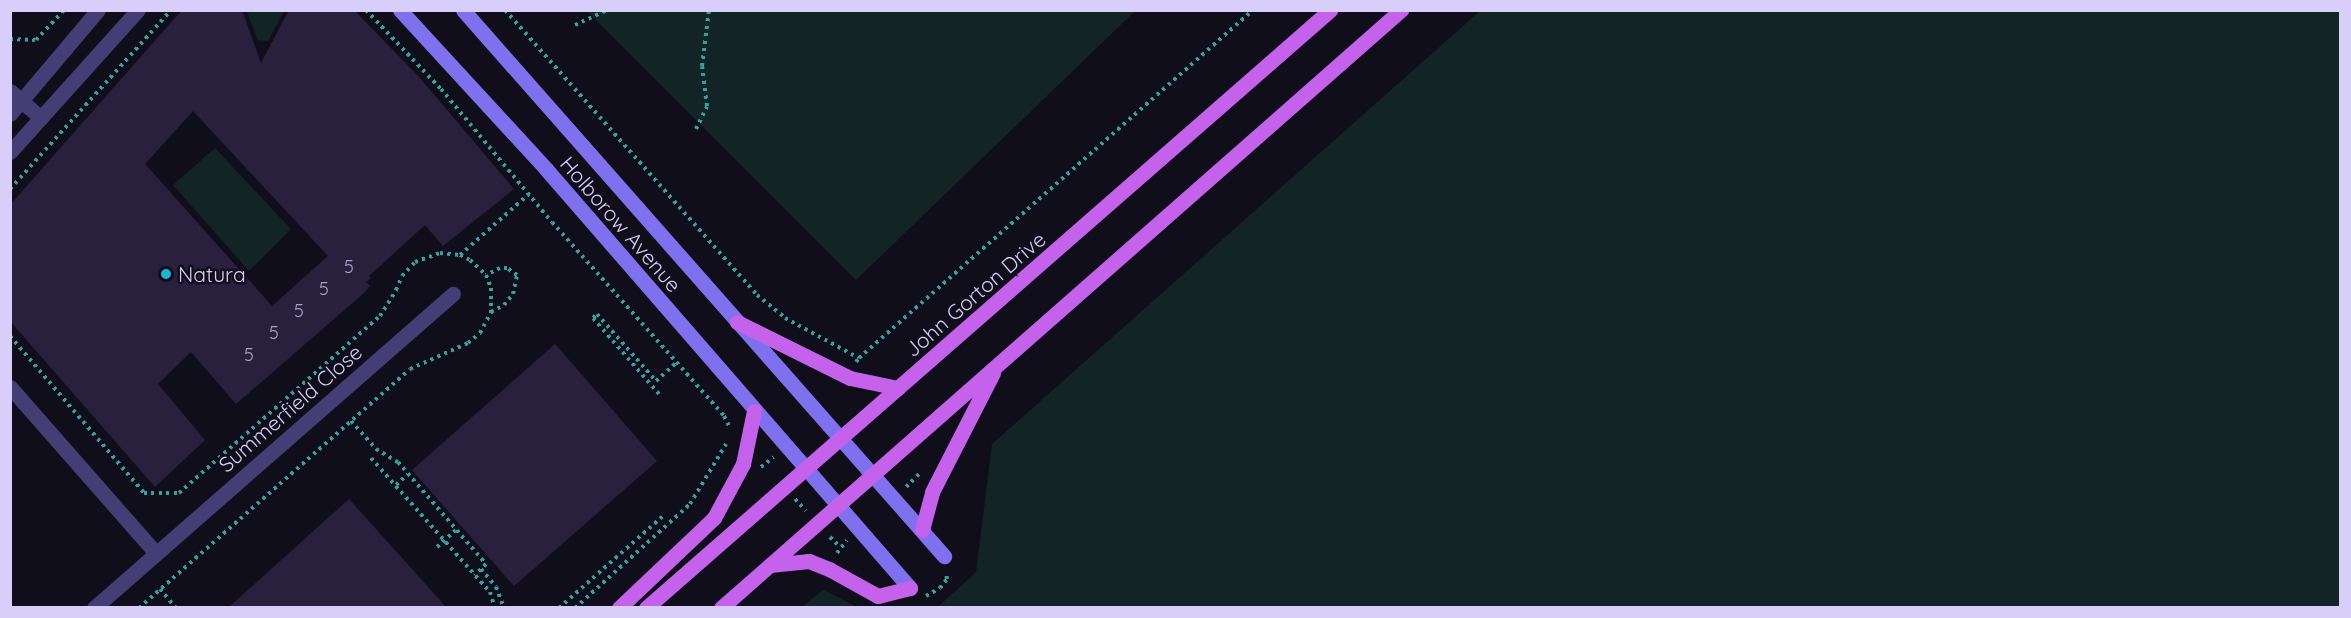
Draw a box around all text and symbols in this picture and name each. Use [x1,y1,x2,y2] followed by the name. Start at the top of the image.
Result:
[555,151,687,297] street label: Holborow Avenue
[900,226,1050,362] street label: John Gorton Drive
[344,256,354,278] house number: 5
[178,261,246,287] place label: Natura
[159,267,173,281] marker: Natura
[319,278,329,300] house number: 5
[294,300,304,322] house number: 5
[269,322,279,344] house number: 5
[213,339,367,477] street label: Summerfield Close
[244,344,254,366] house number: 5

